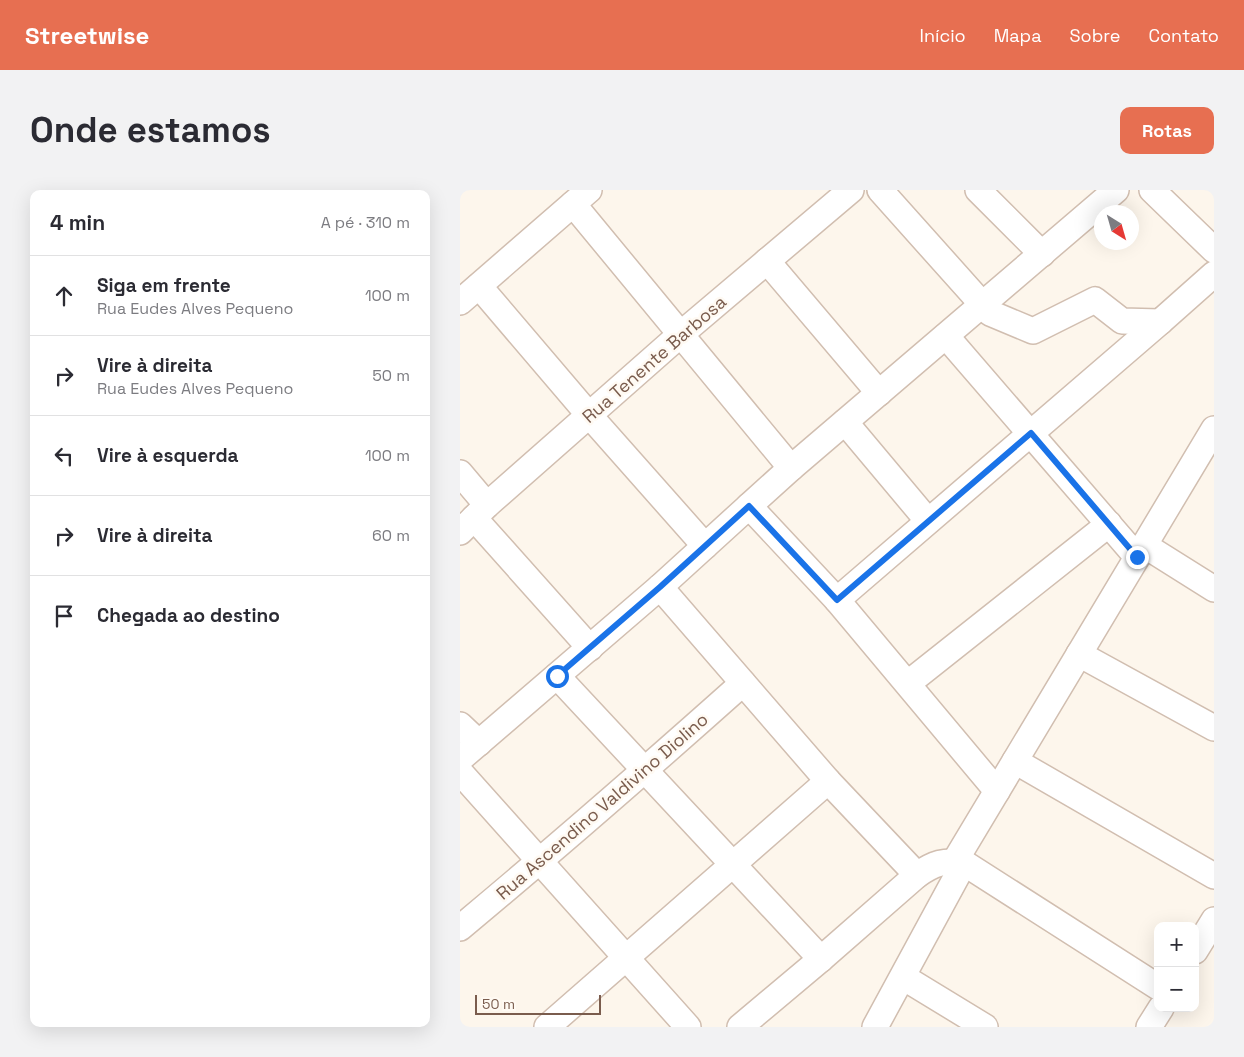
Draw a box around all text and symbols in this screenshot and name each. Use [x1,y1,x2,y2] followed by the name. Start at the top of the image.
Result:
[25,20,149,51] text: Streetwise
[920,24,966,47] text: Início
[994,24,1042,47] text: Mapa
[1070,24,1120,47] text: Sobre
[1148,24,1219,47] text: Contato
[1120,107,1214,154] button: Rotas
[30,108,271,152] text: Onde estamos
[1094,205,1139,250] north arrow
[50,209,105,236] text: 4 min
[321,212,410,233] text: A pé · 310 m
[97,273,231,298] text: Siga em frente
[50,282,78,310] icon: ahead
[365,285,410,306] text: 100 m
[577,290,731,428] street label: Rua Tenente Barbosa
[97,298,294,319] text: Rua Eudes Alves Pequeno
[97,353,213,378] text: Vire à direita
[50,362,78,390] icon: right
[372,365,410,386] text: 50 m
[97,378,294,399] text: Rua Eudes Alves Pequeno
[50,442,78,470] icon: left
[97,443,239,468] text: Vire à esquerda
[365,445,410,466] text: 100 m
[50,522,78,550] icon: right
[97,523,213,548] text: Vire à direita
[372,525,410,546] text: 60 m
[1126,546,1149,569] route end
[50,602,78,630] icon: arrive
[97,603,280,628] text: Chegada ao destino
[546,665,569,688] route start
[491,708,713,904] street label: Rua Ascendino Valdivino Diolino
[1154,922,1199,1012] map controls
[1154,922,1199,967] button: +
[1154,967,1199,1012] button: −
[475,992,601,1015] scale bar
[482,995,515,1013] text: 50 m

